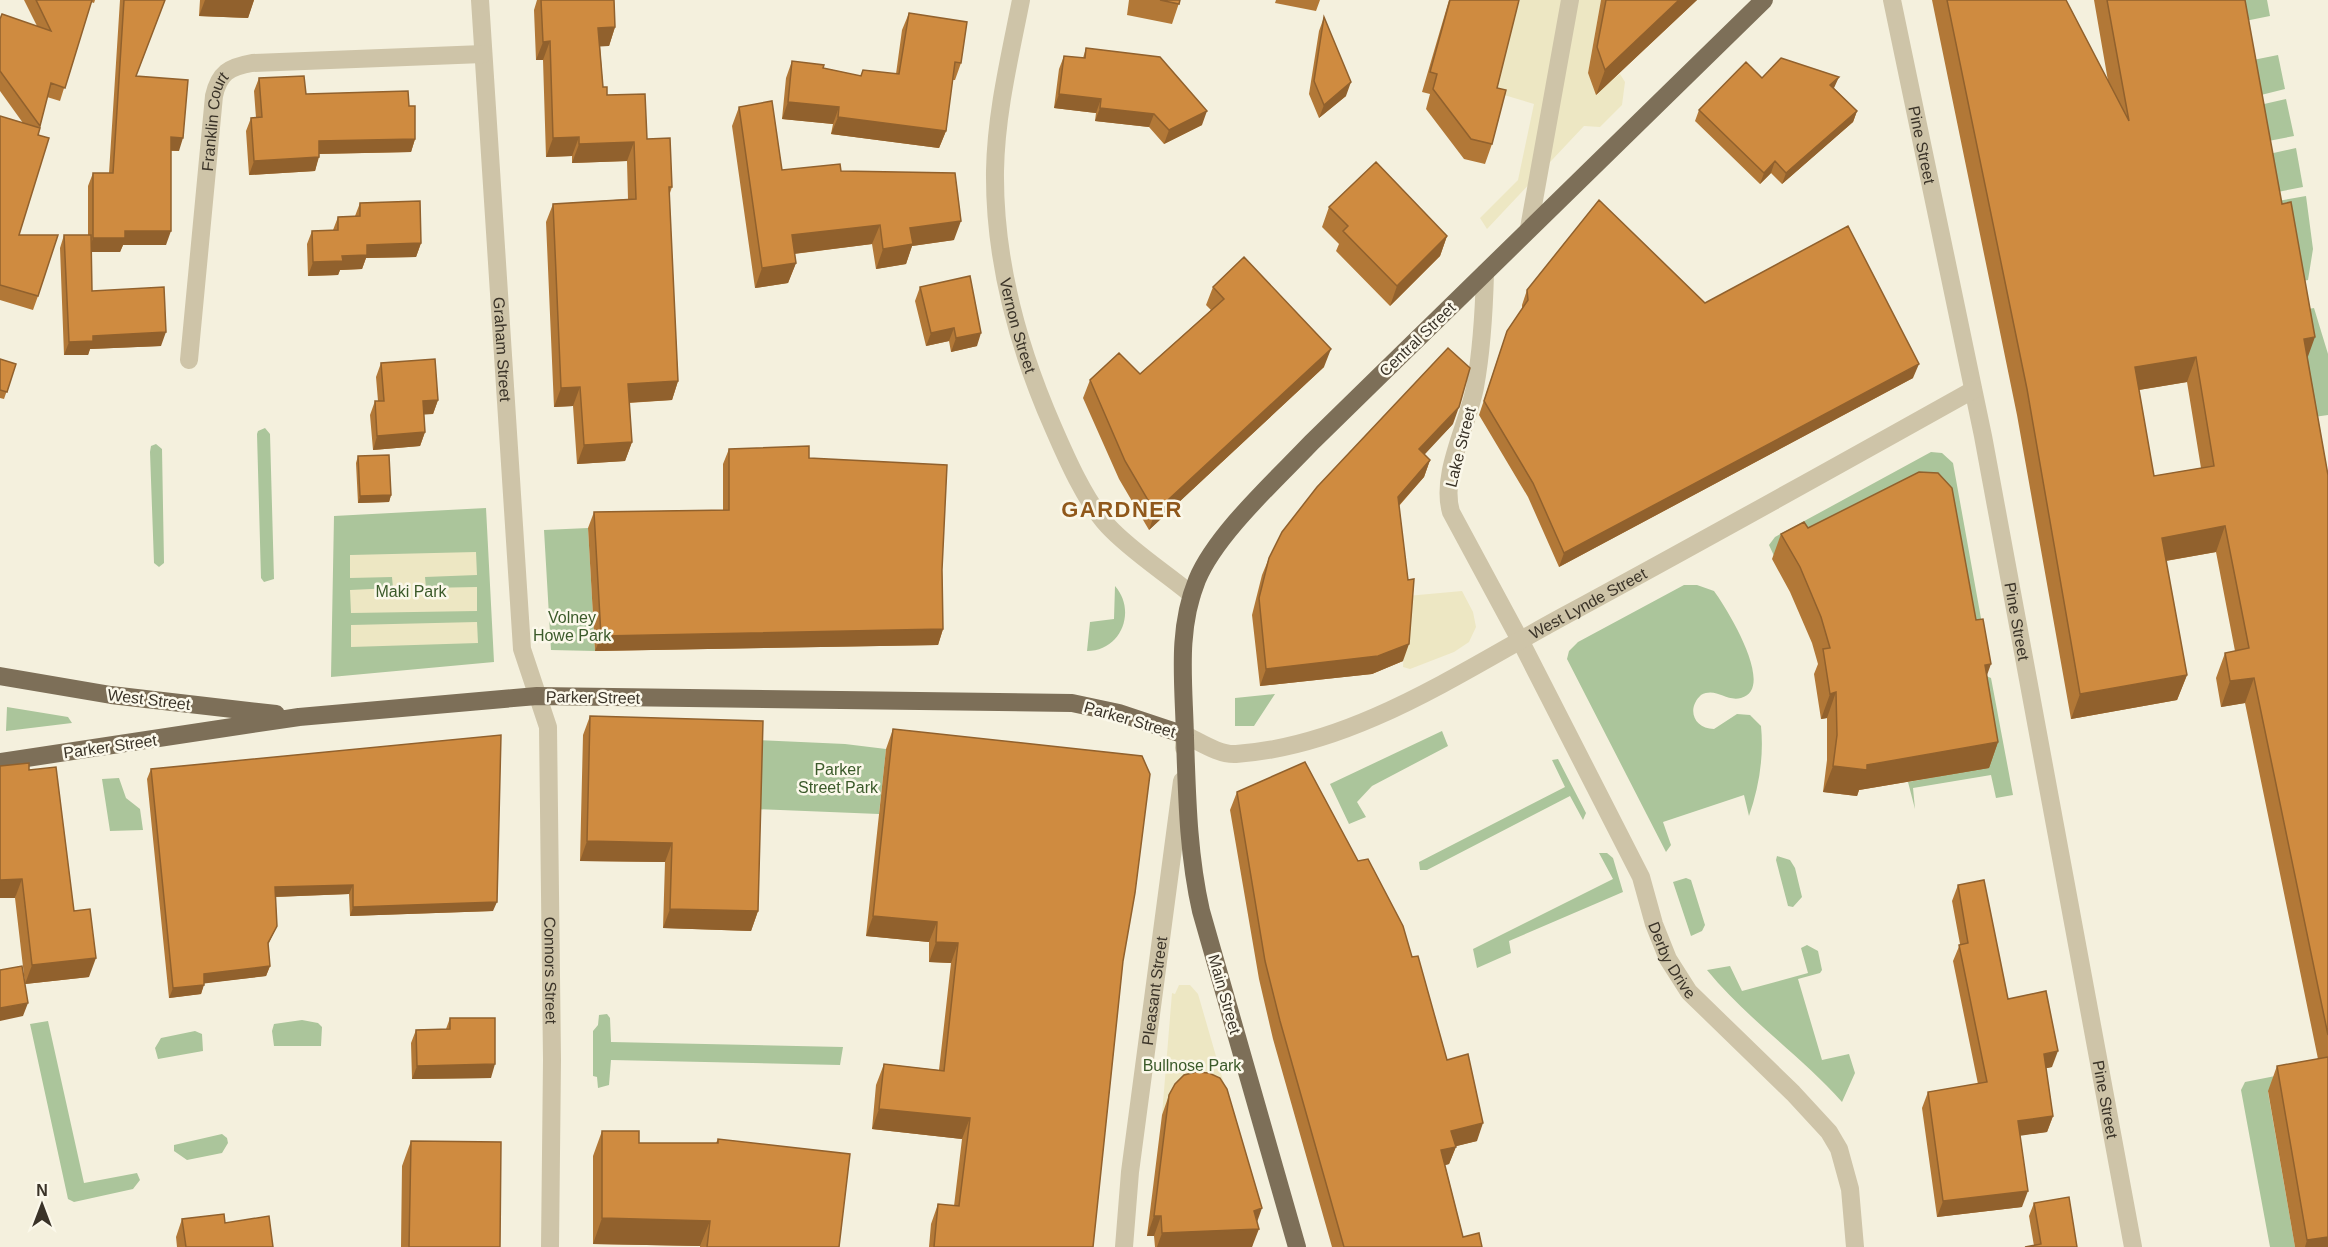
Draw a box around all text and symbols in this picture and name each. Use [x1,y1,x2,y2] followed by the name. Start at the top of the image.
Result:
[199,68,232,172] street label: Franklin Court
[1905,104,1938,186] street label: Pine Street
[997,277,1039,376] street label: Vernon Street
[490,296,514,403] street label: Graham Street
[1376,299,1459,380] street label: Central Street
[1442,405,1479,489] street label: Lake Street
[1061,497,1183,522] district label: GARDNER
[1527,565,1650,642] street label: West Lynde Street
[2001,581,2032,663] street label: Pine Street
[375,583,448,600] park label: Maki Park
[533,609,612,644] park label: Volney Howe Park
[107,686,192,713] street label: West Street
[546,688,641,707] street label: Parker Street
[1082,698,1178,741] street label: Parker Street
[62,731,158,761] street label: Parker Street
[798,761,879,796] park label: Parker Street Park
[541,916,560,1025] street label: Connors Street
[1645,919,1699,1003] street label: Derby Drive
[1139,935,1170,1046] street label: Pleasant Street
[1205,952,1244,1036] street label: Main Street
[1143,1057,1242,1074] park label: Bullnose Park
[2090,1059,2121,1140] street label: Pine Street
[12,1175,72,1235] north arrow
[36,1182,48,1199] text: N

